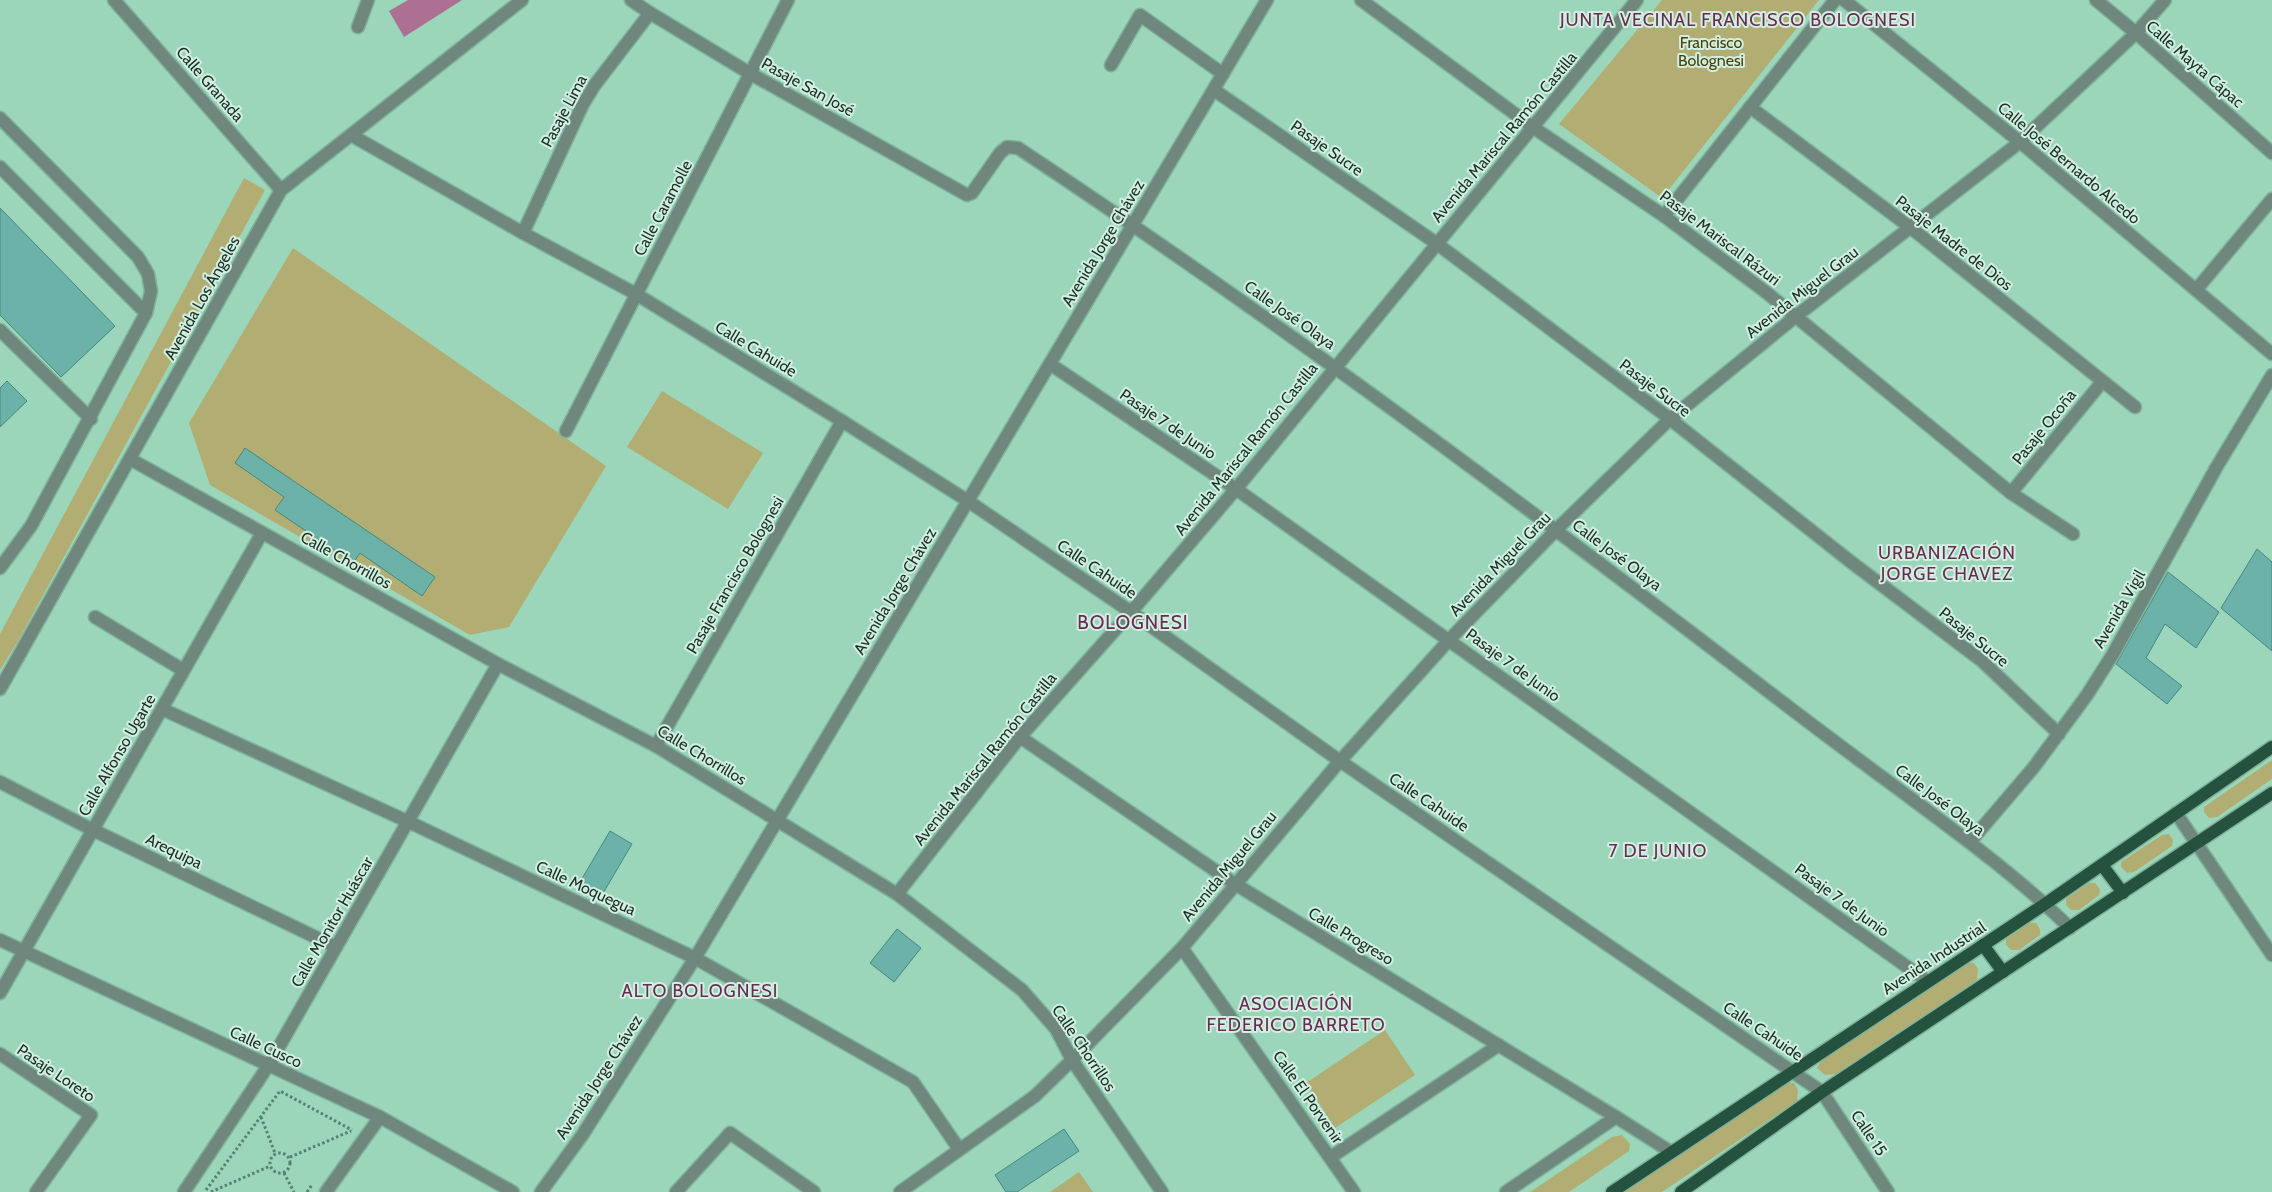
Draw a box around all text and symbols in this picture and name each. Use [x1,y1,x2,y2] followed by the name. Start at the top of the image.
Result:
[1559,9,1916,31] district label: JUNTA VECINAL FRANCISCO BOLOGNESI
[2142,16,2248,112] street label: Calle Mayta Cápac
[1678,33,1744,70] park label: Francisco Bolognesi
[172,43,248,126] street label: Calle Granada
[1427,48,1581,226] street label: Avenida Mariscal Ramón Castilla
[758,54,858,120] street label: Pasaje San José
[537,71,591,150] street label: Pasaje Lima
[1994,98,2144,228] street label: Calle José Bernardo Alcedo
[1287,116,1367,180] street label: Pasaje Sucre
[630,157,696,259] street label: Calle Caramolle
[1058,176,1149,310] street label: Avenida Jorge Chávez
[1656,187,1784,289] street label: Pasaje Mariscal Rázuri
[1892,191,2017,295] street label: Pasaje Madre de Dios
[160,233,244,363] street label: Avenida Los Ángeles
[1742,242,1862,342] street label: Avenida Miguel Grau
[1241,277,1339,354] street label: Calle José Olaya
[712,317,800,381] street label: Calle Cahuide
[1616,355,1694,421] street label: Pasaje Sucre
[1170,359,1322,539] street label: Avenida Mariscal Ramón Castilla
[1116,385,1220,463] street label: Pasaje 7 de Junio
[2008,385,2080,468] street label: Pasaje Ocoña
[682,493,788,657] street label: Pasaje Francisco Bolognesi
[1445,508,1555,620] street label: Avenida Miguel Grau
[1569,515,1666,595] street label: Calle José Olaya
[850,524,941,658] street label: Avenida Jorge Chávez
[297,527,395,593] street label: Calle Chorrillos
[1054,535,1140,603] street label: Calle Cahuide
[1878,542,2016,585] district label: URBANIZACIÓN JORGE CHAVEZ
[2089,566,2149,651] street label: Avenida Vigil
[1935,603,2013,671] street label: Pasaje Sucre
[1077,611,1189,634] district label: BOLOGNESI
[1462,624,1564,706] street label: Pasaje 7 de Junio
[909,669,1061,849] street label: Avenida Mariscal Ramón Castilla
[74,691,160,819] street label: Calle Alfonso Ugarte
[654,721,750,789] street label: Calle Chorrillos
[1892,760,1989,840] street label: Calle José Olaya
[1386,768,1472,836] street label: Calle Cahuide
[1178,807,1280,925] street label: Avenida Miguel Grau
[143,829,205,873] street label: Arequipa
[1609,840,1707,862] district label: 7 DE JUNIO
[287,853,378,991] street label: Calle Monitor Huáscar
[533,857,639,920] street label: Calle Moquegua
[1791,859,1893,941] street label: Pasaje 7 de Junio
[1305,903,1397,969] street label: Calle Progreso
[1879,917,1990,999] street label: Avenida Industrial
[622,980,778,1002] district label: ALTO BOLOGNESI
[1206,993,1386,1036] district label: ASOCIACIÓN FEDERICO BARRETO
[1720,997,1806,1065] street label: Calle Cahuide
[1048,1001,1120,1095] street label: Calle Chorrillos
[552,1011,647,1143] street label: Avenida Jorge Chávez
[227,1022,305,1072] street label: Calle Cusco
[13,1040,99,1106] street label: Pasaje Loreto
[1269,1047,1348,1148] street label: Calle El Porvenir
[1847,1107,1891,1159] street label: Calle 15

